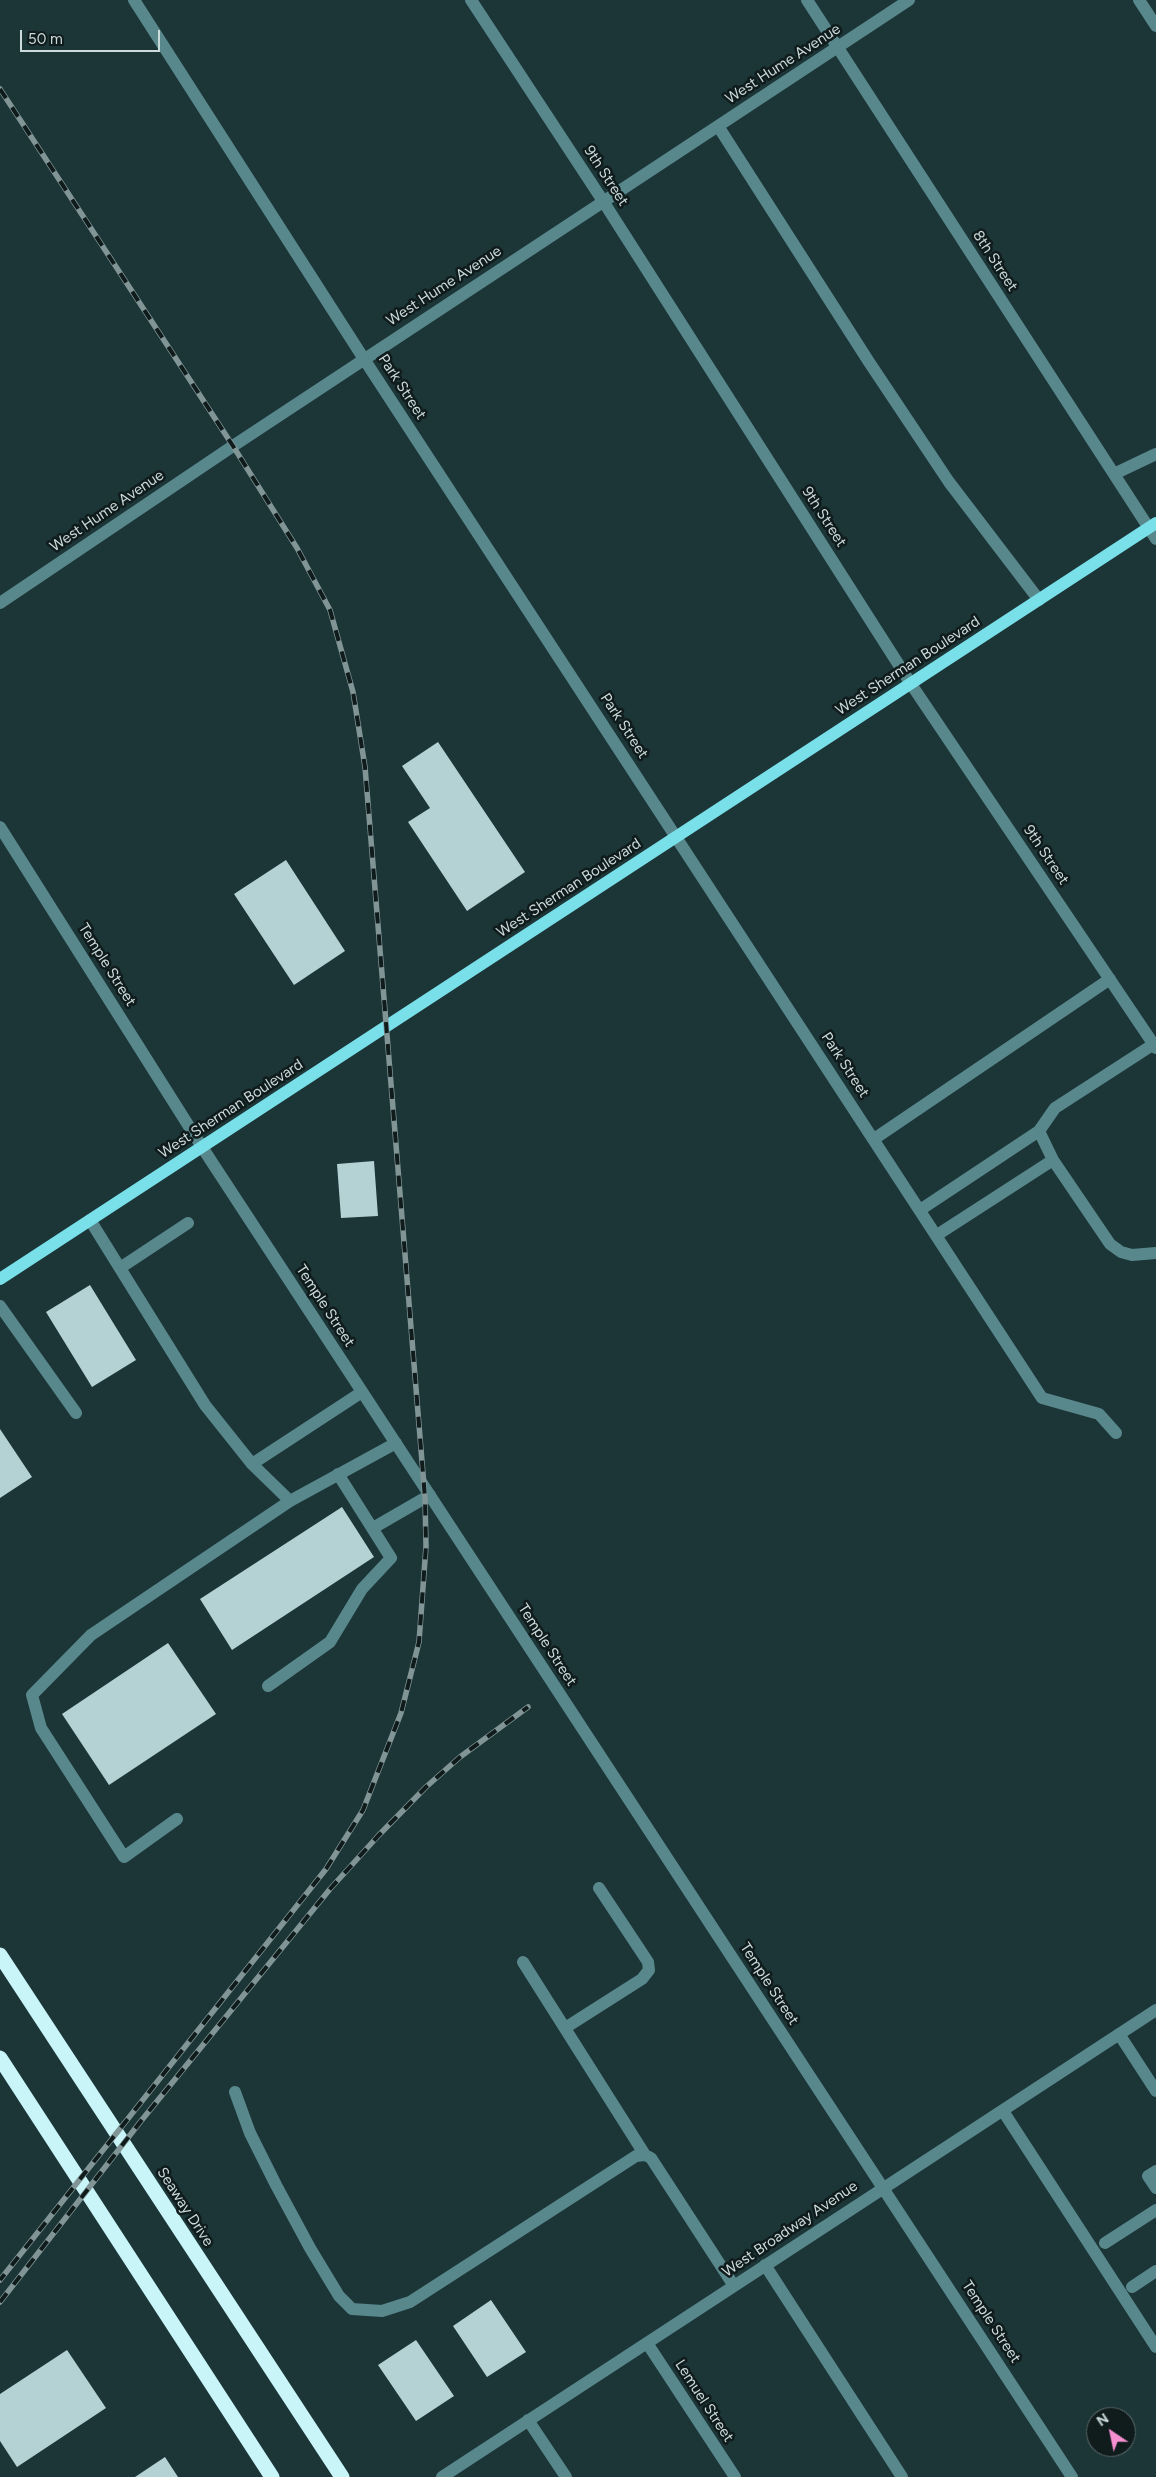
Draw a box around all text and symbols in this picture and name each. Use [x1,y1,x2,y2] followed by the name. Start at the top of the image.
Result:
[22,20,162,52] scale bar
[722,20,844,108] street label: West Hume Avenue
[28,30,63,48] text: 50 m
[580,142,632,210] street label: 9th Street
[969,227,1021,295] street label: 8th Street
[383,242,505,330] street label: West Hume Avenue
[374,351,430,423] street label: Park Street
[47,466,167,556] street label: West Hume Avenue
[798,483,850,551] street label: 9th Street
[833,613,983,719] street label: West Sherman Boulevard
[596,690,652,762] street label: Park Street
[1019,822,1073,888] street label: 9th Street
[494,835,644,941] street label: West Sherman Boulevard
[74,920,140,1010] street label: Temple Street
[817,1029,873,1101] street label: Park Street
[156,1056,306,1162] street label: West Sherman Boulevard
[292,1262,358,1350] street label: Temple Street
[514,1601,580,1689] street label: Temple Street
[736,1940,802,2028] street label: Temple Street
[153,2164,217,2250] street label: Seaway Drive
[719,2177,861,2281] street label: West Broadway Avenue
[958,2278,1024,2366] street label: Temple Street
[671,2357,737,2445] street label: Lemuel Street
[1086,2407,1136,2457] north arrow
[1094,2410,1112,2430] text: N

